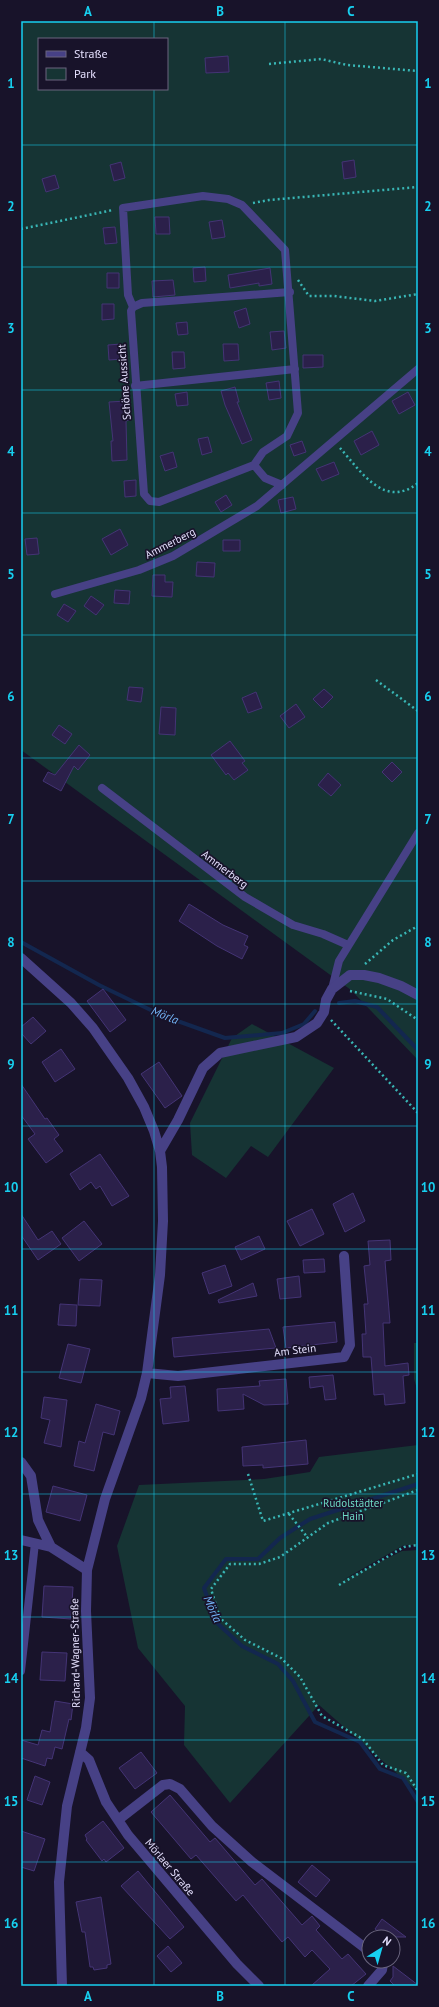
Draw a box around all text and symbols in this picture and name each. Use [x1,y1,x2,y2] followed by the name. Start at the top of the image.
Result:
[84,3,92,20] text: A
[216,3,224,20] text: B
[347,3,355,20] text: C
[38,38,168,90] legend
[74,46,108,61] text: Straße
[74,66,96,81] text: Park
[7,75,15,92] text: 1
[424,75,432,92] text: 1
[7,198,15,215] text: 2
[424,198,432,215] text: 2
[7,320,15,337] text: 3
[424,320,432,337] text: 3
[114,343,134,420] street label: Schöne Aussicht
[7,443,15,460] text: 4
[424,443,432,460] text: 4
[142,524,198,562] street label: Ammerberg
[7,566,15,583] text: 5
[424,566,432,583] text: 5
[7,688,15,705] text: 6
[424,688,432,705] text: 6
[7,811,15,828] text: 7
[424,811,432,828] text: 7
[199,847,251,891] street label: Ammerberg
[7,934,15,951] text: 8
[424,934,432,951] text: 8
[149,1003,181,1027] water label: Mörla
[7,1056,15,1073] text: 9
[424,1056,432,1073] text: 9
[4,1179,18,1196] text: 10
[421,1179,435,1196] text: 10
[4,1302,18,1319] text: 11
[421,1302,435,1319] text: 11
[273,1340,317,1360] street label: Am Stein
[4,1424,18,1441] text: 12
[421,1424,435,1441] text: 12
[323,1496,383,1523] park label: Rudolstädter Hain
[4,1547,18,1564] text: 13
[421,1547,435,1564] text: 13
[200,1593,226,1625] water label: Mörla
[67,1598,83,1708] street label: Richard-Wagner-Straße
[4,1670,19,1687] text: 14
[421,1670,436,1687] text: 14
[4,1793,18,1810] text: 15
[421,1793,435,1810] text: 15
[142,1836,198,1899] street label: Mörlaer Straße
[4,1915,18,1932] text: 16
[421,1915,435,1932] text: 16
[361,1929,401,1969] north arrow
[380,1933,394,1949] text: N
[84,1988,92,2005] text: A
[216,1988,224,2005] text: B
[347,1988,355,2005] text: C

